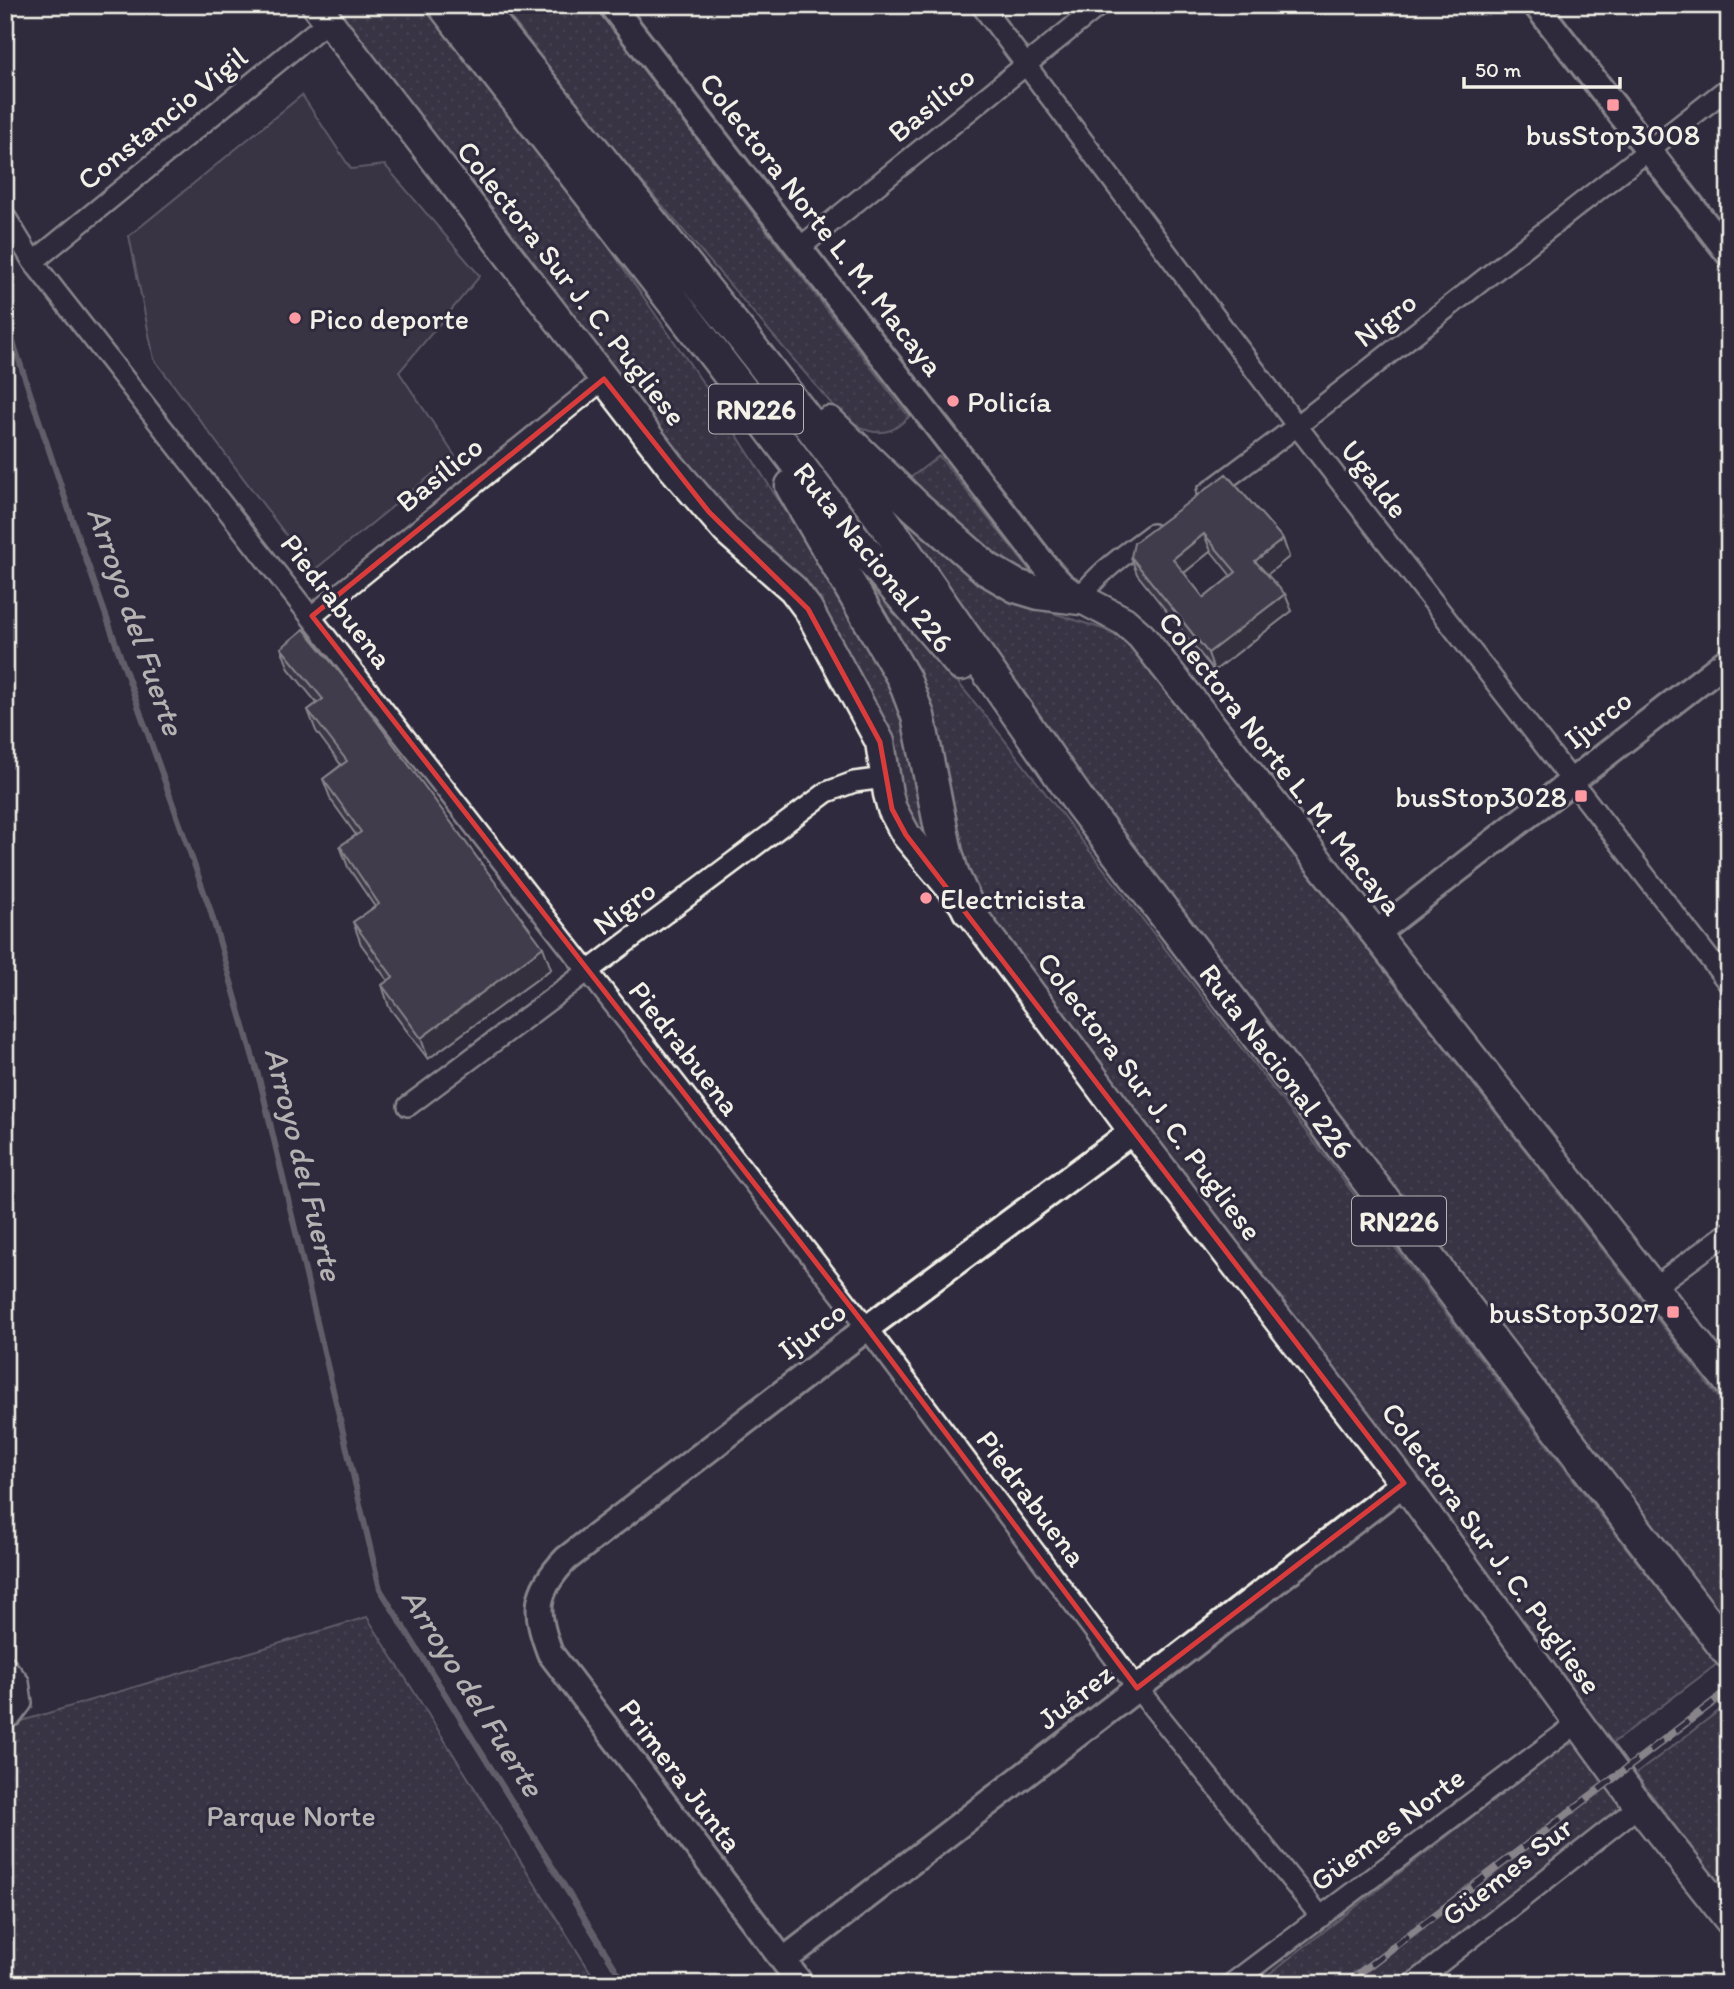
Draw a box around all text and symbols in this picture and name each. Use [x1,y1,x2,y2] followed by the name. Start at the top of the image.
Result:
[69,38,255,198] street label: Constancio Vigil
[1464,46,1620,90] scale bar
[1475,57,1522,82] text: 50 m
[880,58,982,150] street label: Basílico
[692,65,952,384] street label: Colectora Norte L. M. Macaya
[1605,97,1621,113] marker: busStop3008
[1526,116,1700,153] place label: busStop3008
[449,133,695,433] street label: Colectora Sur J. C. Pugliese
[1346,283,1424,355] street label: Nigro
[309,300,469,337] place label: Pico deporte
[287,310,303,326] marker: Pico deporte
[967,383,1052,420] place label: Policía
[709,384,803,434] road number: RN226
[945,393,961,409] marker: Policía
[388,428,490,520] street label: Basílico
[1333,432,1417,526] street label: Ugalde
[786,454,962,660] street label: Ruta Nacional 226
[79,502,193,742] water label: Arroyo del Fuerte
[273,526,402,676] street label: Piedrabuena
[1151,604,1411,923] street label: Colectora Norte L. M. Macaya
[1557,681,1639,757] street label: Ijurco
[1395,778,1567,815] place label: busStop3028
[1573,788,1589,804] marker: busStop3028
[585,871,663,943] street label: Nigro
[940,880,1086,917] place label: Electricista
[918,890,934,906] marker: Electricista
[1029,944,1271,1248] street label: Colectora Sur J. C. Pugliese
[1191,956,1363,1166] street label: Ruta Nacional 226
[621,973,750,1123] street label: Piedrabuena
[257,1044,352,1286] water label: Arroyo del Fuerte
[1352,1196,1446,1246] road number: RN226
[771,1292,853,1368] street label: Ijurco
[1489,1294,1659,1331] place label: busStop3027
[1665,1304,1681,1320] marker: busStop3027
[1374,1395,1610,1701] street label: Colectora Sur J. C. Pugliese
[969,1422,1096,1574] street label: Piedrabuena
[394,1581,553,1805] water label: Arroyo del Fuerte
[1030,1655,1121,1737] street label: Juárez
[611,1691,751,1860] street label: Primera Junta
[1302,1759,1472,1899] street label: Güemes Norte
[206,1797,376,1834] park label: Parque Norte
[1434,1808,1580,1934] street label: Güemes Sur

